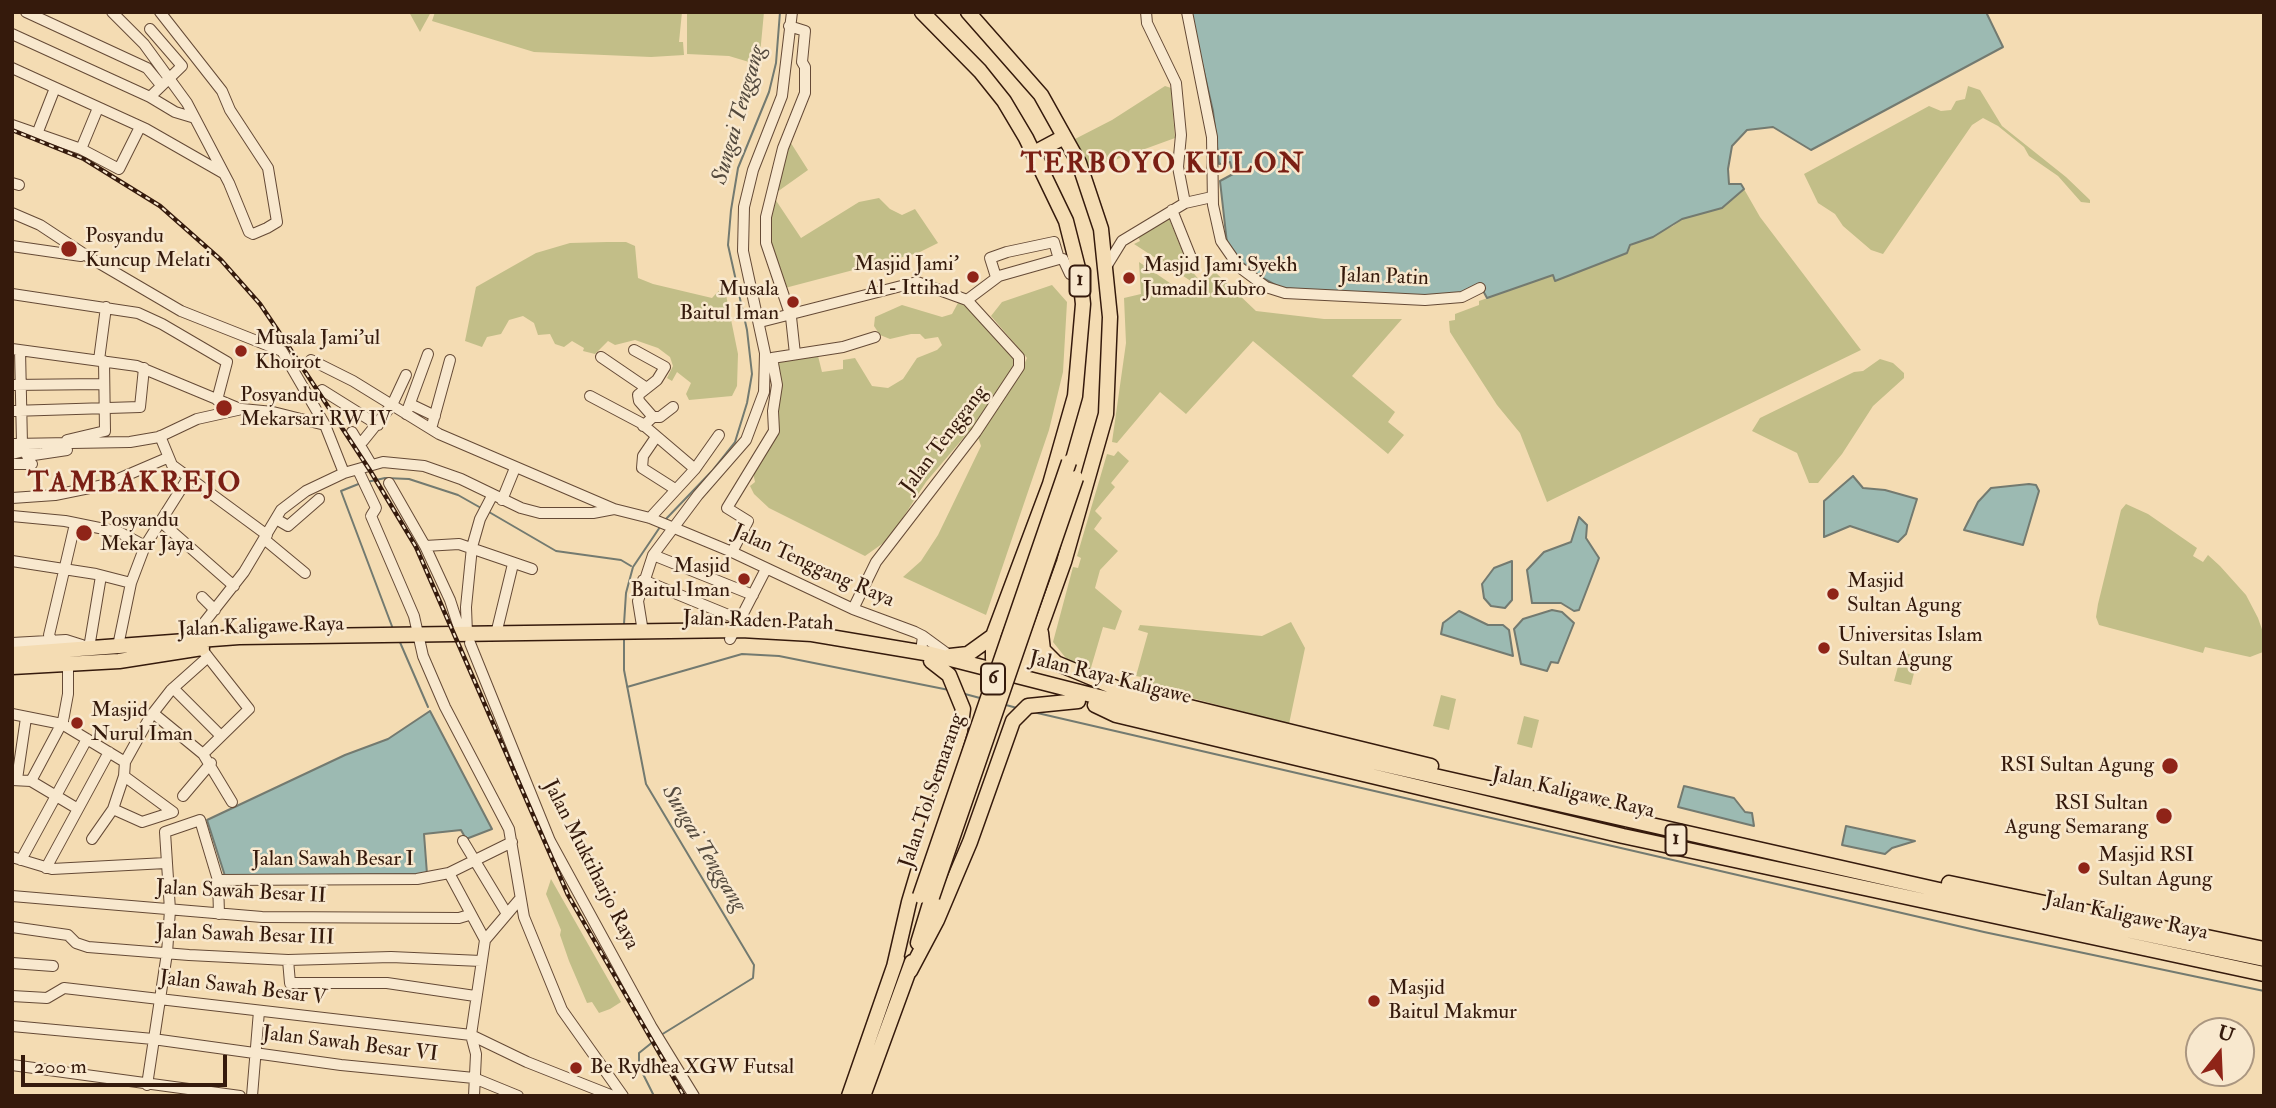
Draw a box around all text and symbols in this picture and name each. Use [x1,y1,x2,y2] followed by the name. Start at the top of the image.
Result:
[707,42,773,188] water label: Sungai Tenggang
[1022,149,1304,183] district label: TERBOYO KULON
[85,224,210,274] place label: Posyandu Kuncup Melati
[59,239,79,259] marker: Posyandu Kuncup Melati
[854,252,959,302] place label: Masjid Jami' Al - Ittihad
[1143,253,1297,303] place label: Masjid Jami Syekh Jumadil Kubro
[1339,264,1429,292] street label: Jalan Patin
[1070,266,1090,296] road number: 1
[965,269,981,285] marker: Masjid Jami' Al - Ittihad
[1121,270,1137,286] marker: Masjid Jami Syekh Jumadil Kubro
[679,277,779,327] place label: Musala Baitul Iman
[785,294,801,310] marker: Musala Baitul Iman
[255,326,380,376] place label: Musala Jami'ul Khoirot
[233,343,249,359] marker: Musala Jami'ul Khoirot
[896,381,994,499] street label: Jalan Tenggang
[240,383,392,433] place label: Posyandu Mekarsari RW IV
[214,398,234,418] marker: Posyandu Mekarsari RW IV
[29,468,241,502] district label: TAMBAKREJO
[100,508,194,558] place label: Posyandu Mekar Jaya
[728,520,898,614] street label: Jalan Tenggang Raya
[74,523,94,543] marker: Posyandu Mekar Jaya
[630,554,730,604] place label: Masjid Baitul Iman
[1847,569,1961,619] place label: Masjid Sultan Agung
[736,571,752,587] marker: Masjid Baitul Iman
[1825,586,1841,602] marker: Masjid Sultan Agung
[682,607,834,637] street label: Jalan Raden Patah
[177,613,345,643] street label: Jalan Kaligawe Raya
[1838,623,1983,673] place label: Universitas Islam Sultan Agung
[1816,640,1832,656] marker: Universitas Islam Sultan Agung
[1026,647,1194,711] street label: Jalan Raya Kaligawe
[981,664,1005,694] road number: 6
[91,698,193,748] place label: Masjid Nurul Iman
[895,710,971,872] street label: Jalan Tol Semarang
[69,715,85,731] marker: Masjid Nurul Iman
[2000,753,2154,779] place label: RSI Sultan Agung
[2160,756,2180,776] marker: RSI Sultan Agung
[1489,763,1657,825] street label: Jalan Kaligawe Raya
[536,776,644,954] street label: Jalan Muktiharjo Raya
[654,781,752,917] water label: Sungai Tenggang
[2005,791,2148,841] place label: RSI Sultan Agung Semarang
[2154,806,2174,826] marker: RSI Sultan Agung Semarang
[1666,824,1686,856] road number: 1
[2098,843,2212,893] place label: Masjid RSI Sultan Agung
[252,847,414,873] street label: Jalan Sawah Besar I
[2076,860,2092,876] marker: Masjid RSI Sultan Agung
[155,876,327,910] street label: Jalan Sawah Besar II
[2042,887,2210,947] street label: Jalan Kaligawe Raya
[155,920,335,952] street label: Jalan Sawah Besar III
[158,966,328,1012] street label: Jalan Sawah Besar V
[1388,976,1517,1026] place label: Masjid Baitul Makmur
[1366,993,1382,1009] marker: Masjid Baitul Makmur
[2185,1017,2255,1087] north arrow
[2215,1020,2237,1048] text: U
[261,1022,439,1068] street label: Jalan Sawah Besar VI
[24,1042,231,1086] scale bar
[34,1053,87,1080] text: 200 m
[590,1055,794,1081] place label: Be Rydhea XGW Futsal
[568,1060,584,1076] marker: Be Rydhea XGW Futsal

